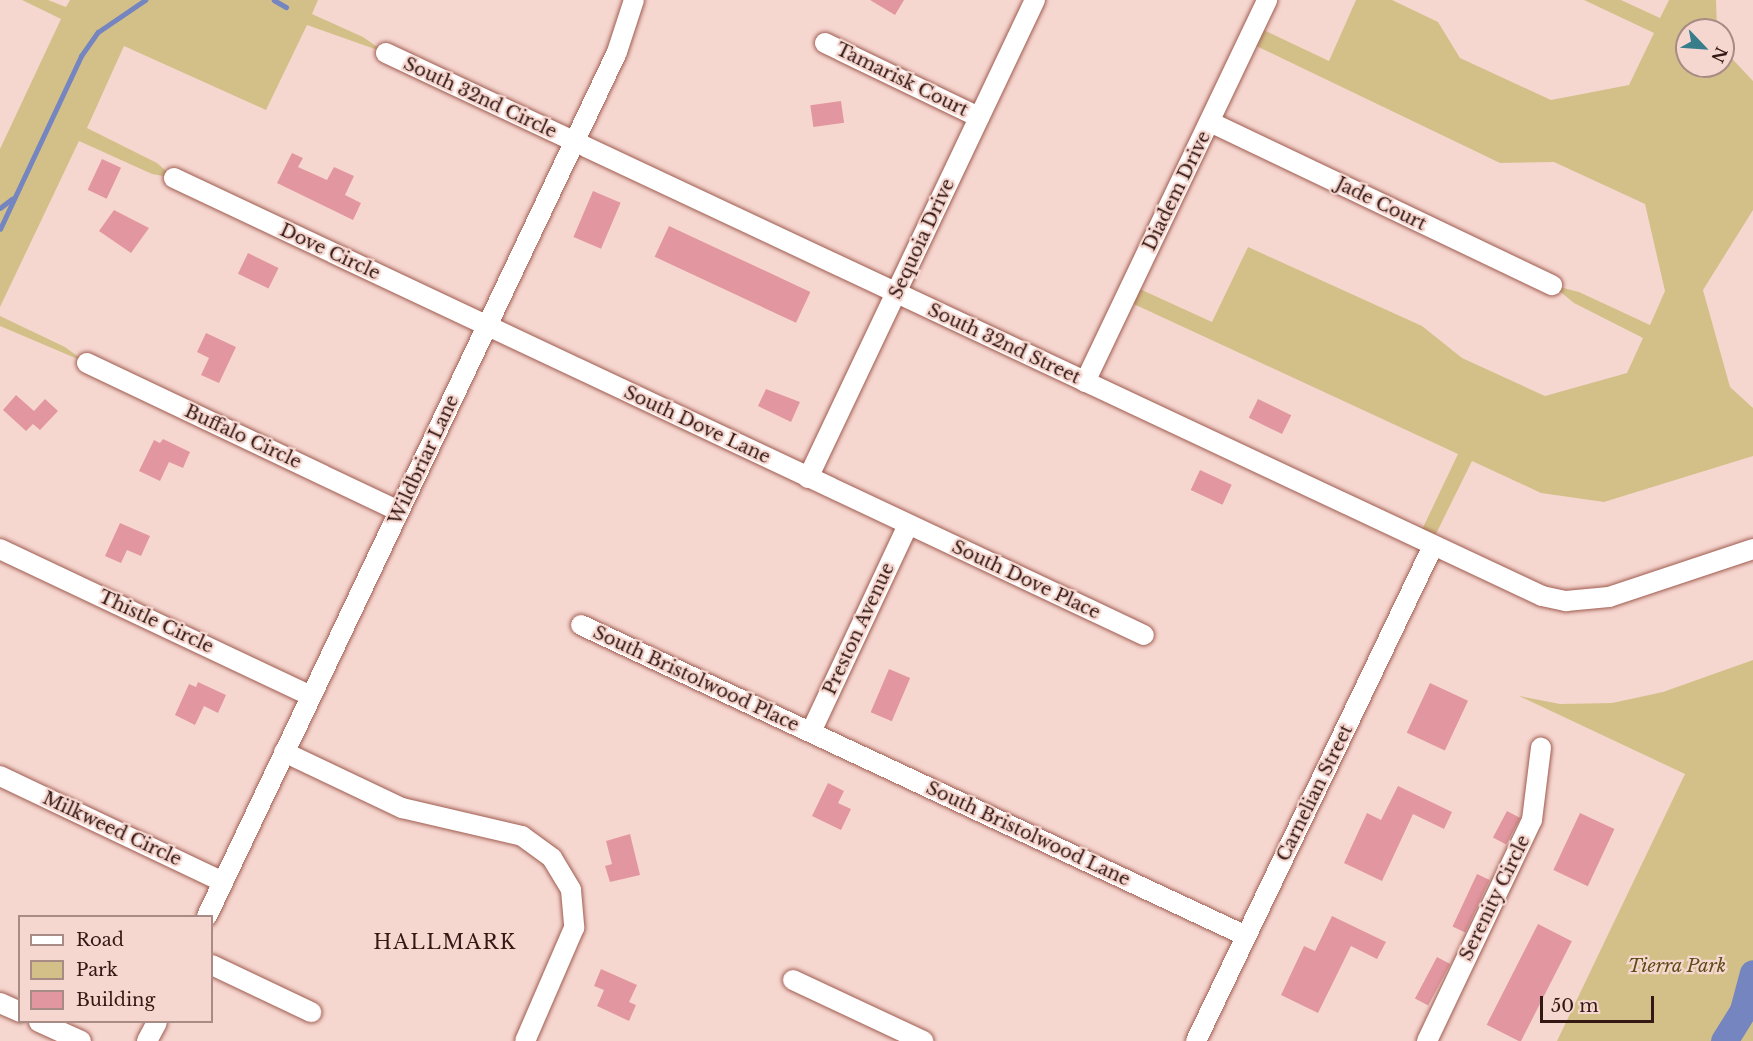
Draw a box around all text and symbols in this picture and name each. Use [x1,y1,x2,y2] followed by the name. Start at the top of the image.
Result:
[1675,18,1735,78] north arrow
[832,39,972,121] street label: Tamarisk Court
[1707,44,1732,66] text: N
[400,53,560,143] street label: South 32nd Circle
[1139,128,1215,254] street label: Diadem Drive
[1332,173,1430,235] street label: Jade Court
[885,175,959,303] street label: Sequoia Drive
[276,219,384,285] street label: Dove Circle
[924,299,1084,389] street label: South 32nd Street
[620,382,774,468] street label: South Dove Lane
[384,391,464,529] street label: Wildbriar Lane
[181,400,305,474] street label: Buffalo Circle
[948,536,1104,624] street label: South Dove Place
[819,559,899,699] street label: Preston Avenue
[95,586,217,658] street label: Thistle Circle
[590,622,802,736] street label: South Bristolwood Place
[1273,721,1357,865] street label: Carnelian Street
[923,777,1133,891] street label: South Bristolwood Lane
[39,787,185,871] street label: Milkweed Circle
[1455,832,1535,964] street label: Serenity Circle
[18,915,213,1023] legend
[76,929,124,951] text: Road
[373,930,517,954] district label: HALLMARK
[1628,955,1726,977] park label: Tierra Park
[76,959,118,981] text: Park
[1543,984,1657,1022] scale bar
[76,989,155,1011] text: Building
[1551,995,1599,1017] text: 50 m

